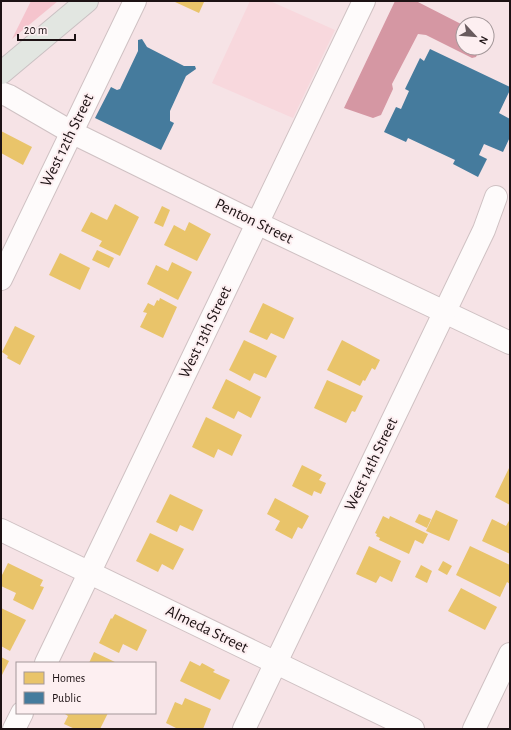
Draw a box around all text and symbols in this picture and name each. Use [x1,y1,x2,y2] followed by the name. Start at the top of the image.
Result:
[18,16,75,42] scale bar
[455,16,495,56] north arrow
[24,24,47,36] text: 20 m
[477,34,490,46] text: N
[38,91,96,189] street label: West 12th Street
[213,195,295,247] street label: Penton Street
[176,283,234,381] street label: West 13th Street
[342,415,400,513] street label: West 14th Street
[163,602,251,656] street label: Almeda Street
[16,662,156,714] legend
[52,672,85,684] text: Homes
[52,692,81,704] text: Public

